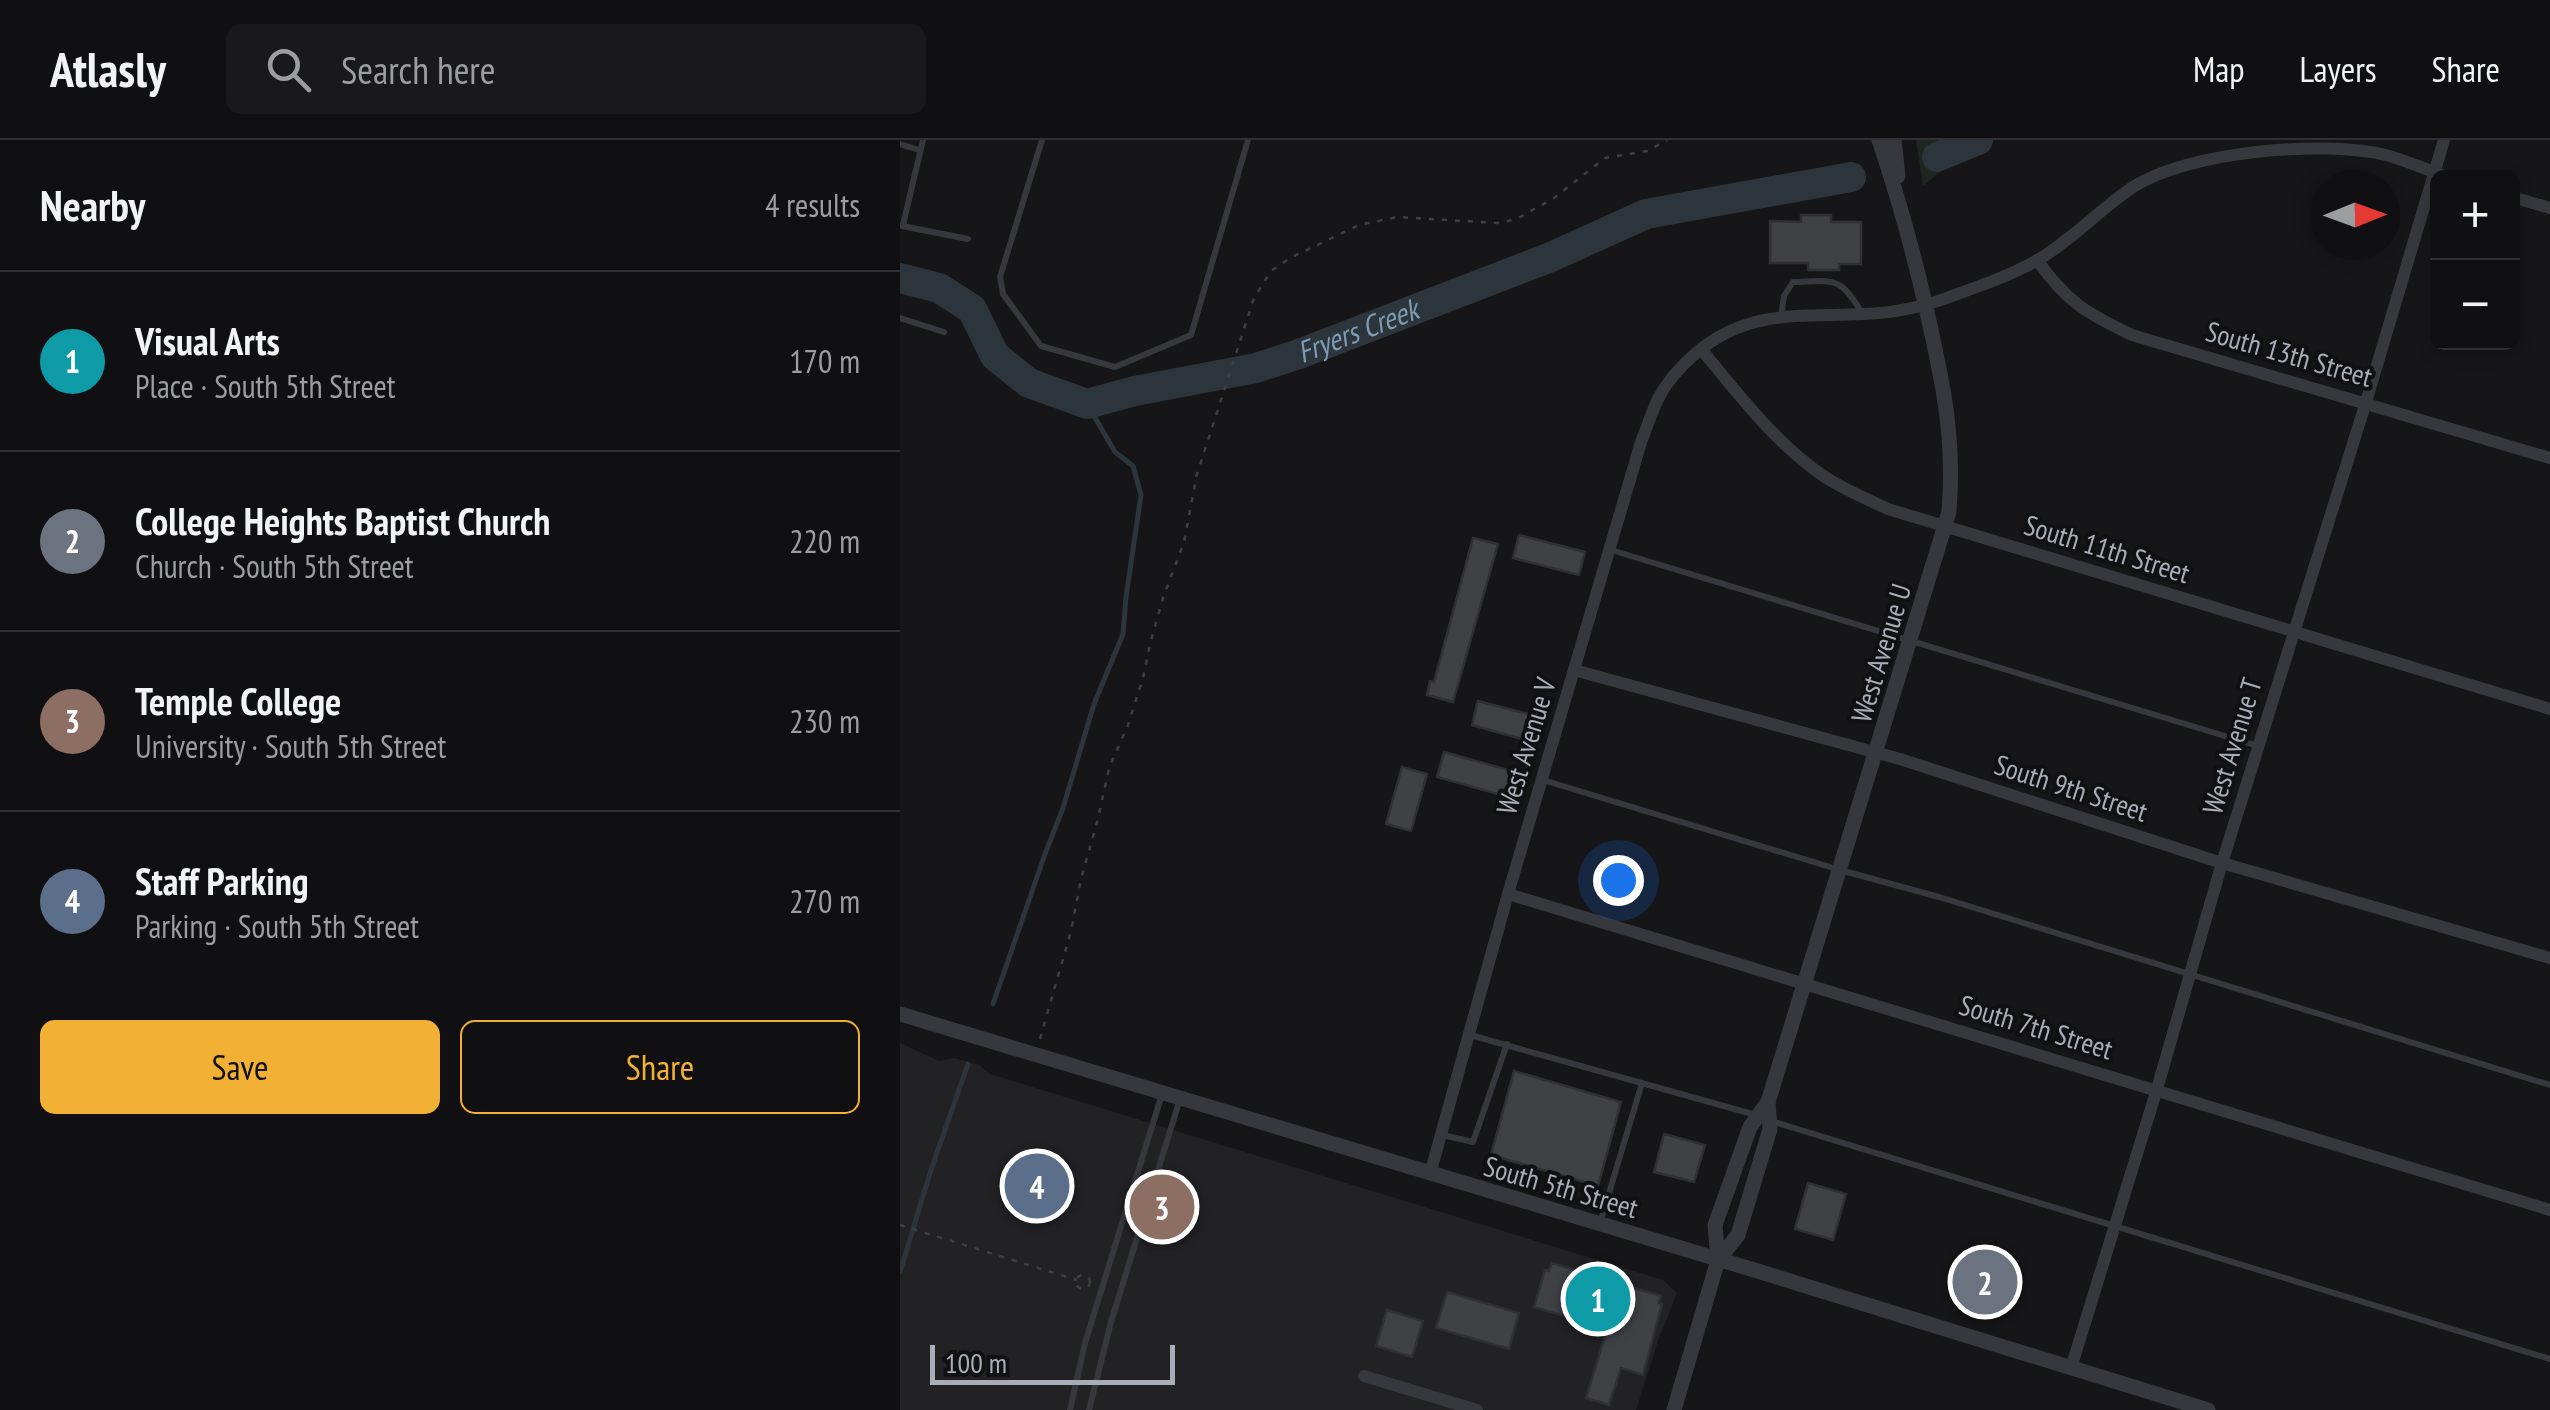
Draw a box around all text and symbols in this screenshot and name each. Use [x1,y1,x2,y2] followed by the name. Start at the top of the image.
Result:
[226,24,926,114] search box
[50,38,166,100] text: Atlasly
[261,42,316,97] icon: search
[341,45,495,94] text: Search here
[2193,46,2244,92] text: Map
[2299,46,2377,92] text: Layers
[2432,46,2500,92] text: Share
[2310,170,2400,260] north arrow
[2430,170,2520,350] map controls
[2430,170,2520,260] button: +
[40,178,145,233] text: Nearby
[765,184,860,226] text: 4 results
[2430,260,2520,350] button: −
[1291,288,1427,371] water label: Fryers Creek
[2202,312,2377,395] street label: South 13th Street
[135,316,280,365] text: Visual Arts
[65,340,80,382] text: 1
[789,340,860,382] text: 170 m
[135,365,396,407] text: Place · South 5th Street
[135,496,550,545] text: College Heights Baptist Church
[2020,506,2195,591] street label: South 11th Street
[65,520,80,562] text: 2
[789,520,860,562] text: 220 m
[135,545,414,587] text: Church · South 5th Street
[1842,579,1919,727] street label: West Avenue U
[1487,672,1564,819] street label: West Avenue V
[2193,673,2270,818] street label: West Avenue T
[135,676,341,725] text: Temple College
[65,700,80,742] text: 3
[789,700,860,742] text: 230 m
[135,725,446,767] text: University · South 5th Street
[1990,745,2153,830] street label: South 9th Street
[1593,855,1644,906] your location
[135,856,309,905] text: Staff Parking
[65,880,80,922] text: 4
[789,880,860,922] text: 270 m
[135,905,419,947] text: Parking · South 5th Street
[1955,986,2118,1067] street label: South 7th Street
[40,1020,440,1114] button: Save
[460,1020,860,1114] button: Share
[1480,1147,1643,1226] street label: South 5th Street
[1004,1148,1070,1224] pin: 4
[1130,1170,1194,1244] pin: 3
[1952,1244,2018,1320] pin: 2
[1566,1262,1630,1336] pin: 1
[930,1340,1175,1384] scale bar
[945,1344,1007,1381] text: 100 m

